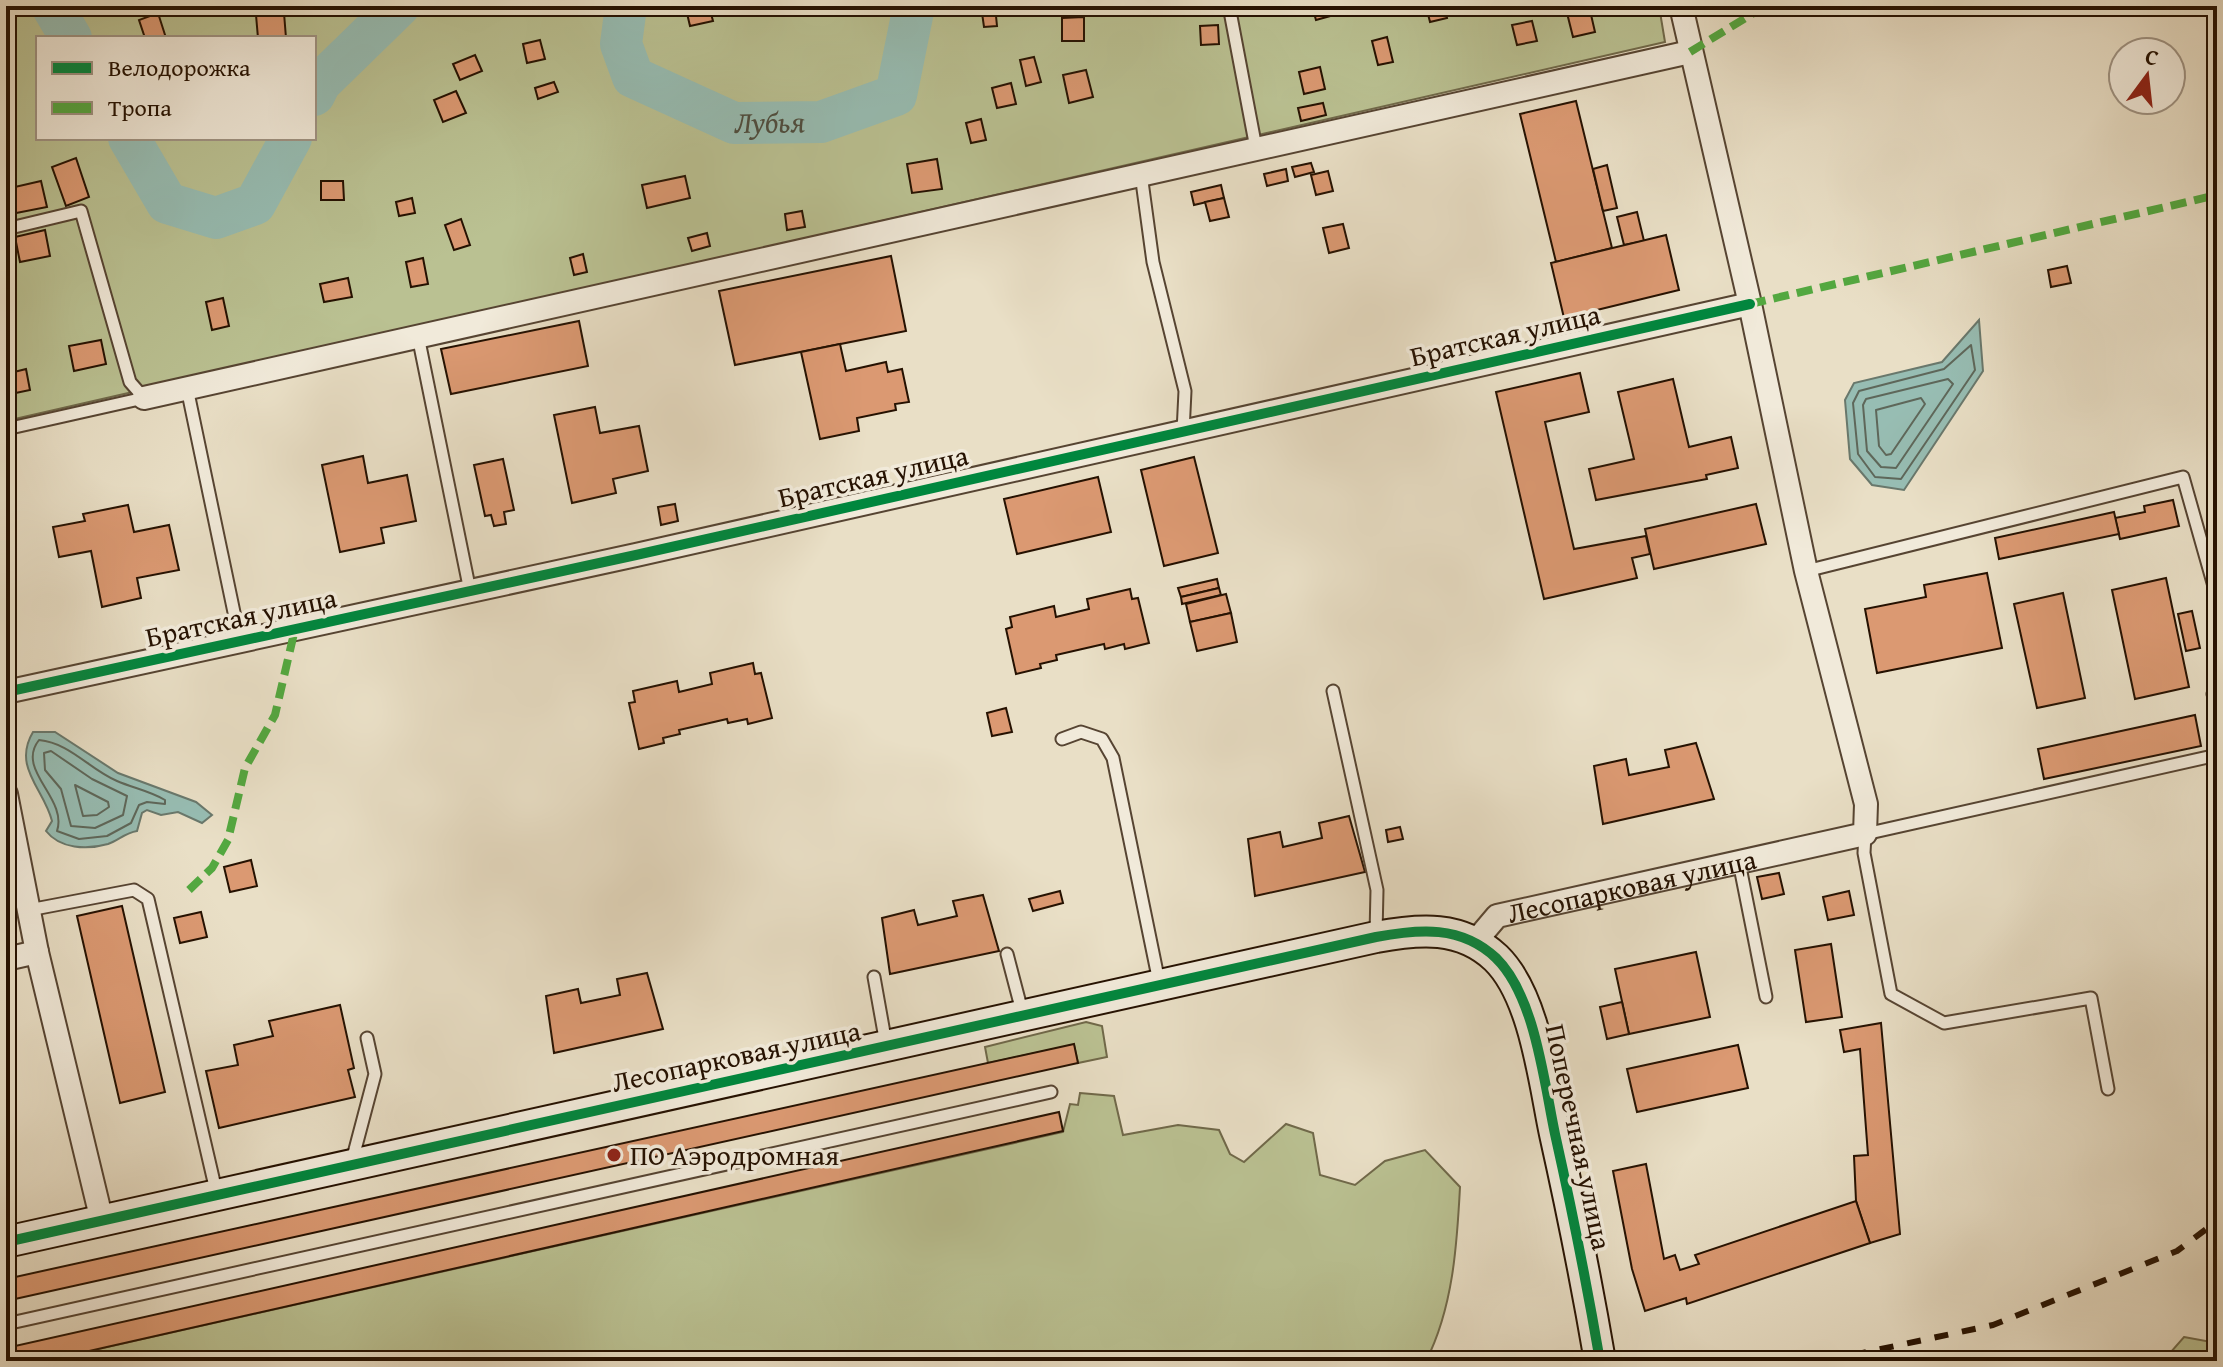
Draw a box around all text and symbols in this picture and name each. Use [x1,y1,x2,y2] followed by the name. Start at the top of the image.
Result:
[36,36,316,140] legend
[2107,36,2187,116] north arrow
[2142,40,2162,74] text: С
[108,50,251,85] text: Велодорожка
[108,90,172,125] text: Тропа
[734,99,806,144] water label: Лубья
[1406,293,1605,376] street label: Братская улица
[774,434,973,517] street label: Братская улица
[142,576,341,657] street label: Братская улица
[1503,838,1761,933] street label: Лесопарковая улица
[608,1009,865,1102] street label: Лесопарковая улица
[1536,1020,1624,1254] street label: Поперечная улица
[630,1134,839,1175] place label: ПО Аэродромная
[605,1146,623,1164] marker: ПО Аэродромная

